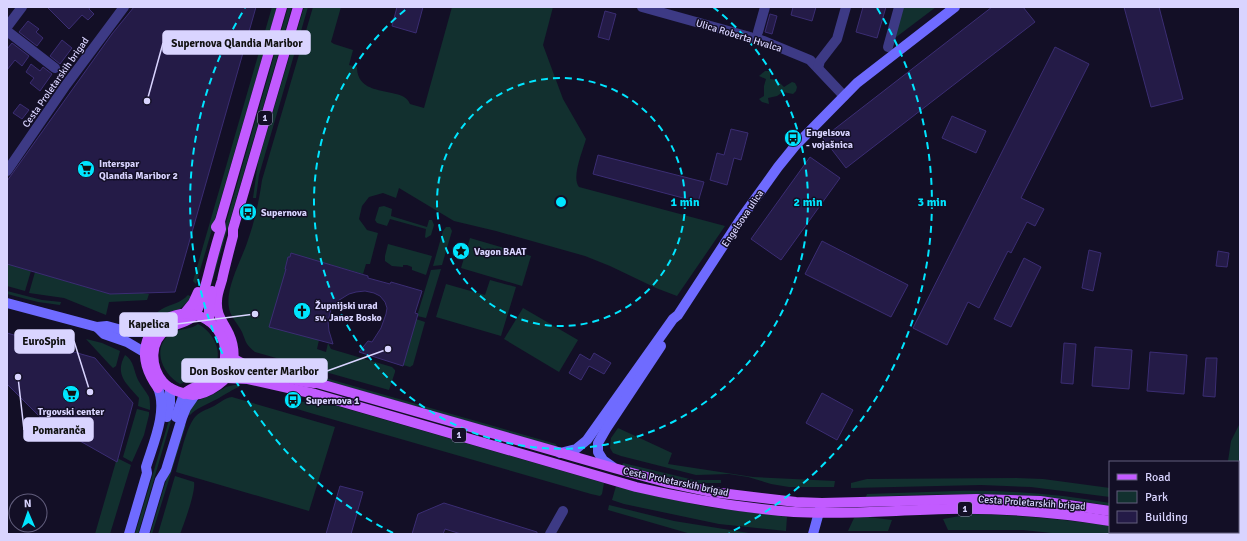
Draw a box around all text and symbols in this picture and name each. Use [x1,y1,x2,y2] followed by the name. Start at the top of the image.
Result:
[694,17,783,55] street label: Ulica Roberta Hvalca
[163,31,310,54] callout: Supernova Qlandia Maribor
[20,35,92,130] street label: Cesta Proletarskih brigad
[171,37,303,50] text: Supernova Qlandia Maribor
[258,111,272,125] road number: 1
[806,127,853,151] place label: Engelsova - vojašnica
[783,128,803,148] bus stop icon: Engelsova - vojašnica
[99,158,178,182] place label: Interspar Qlandia Maribor 2
[76,159,96,179] supermarket icon: Interspar Qlandia Maribor 2
[719,188,766,249] street label: Engelsova ulica
[554,195,568,209] centre of rings
[671,195,700,210] text: 1 min
[794,195,823,210] text: 2 min
[918,195,947,210] text: 3 min
[238,202,258,222] bus stop icon: Supernova
[261,207,307,219] place label: Supernova
[451,241,471,261] place icon: Vagon BAAT
[474,246,527,258] place label: Vagon BAAT
[315,300,382,324] place label: Župnijski urad sv. Janez Bosko
[292,301,312,321] church icon: Župnijski urad sv. Janez Bosko
[120,313,177,336] callout: Kapelica
[128,318,170,331] text: Kapelica
[15,330,74,353] callout: EuroSpin
[22,335,66,348] text: EuroSpin
[182,359,327,382] callout: Don Boskov center Maribor
[189,365,319,378] text: Don Boskov center Maribor
[61,384,81,404] supermarket icon: Trgovski center
[283,390,303,410] bus stop icon: Supernova 1
[306,395,360,407] place label: Supernova 1
[38,406,104,418] place label: Trgovski center
[24,418,93,441] callout: Pomaranča
[32,424,86,437] text: Pomaranča
[452,428,466,442] road number: 1
[1109,461,1239,533] legend
[622,465,730,499] street label: Cesta Proletarskih brigad
[1145,470,1171,485] text: Road
[1145,490,1168,505] text: Park
[8,493,48,533] north arrow
[978,493,1086,513] street label: Cesta Proletarskih brigad
[24,497,32,510] text: N
[958,502,972,516] road number: 1
[1145,510,1188,525] text: Building

